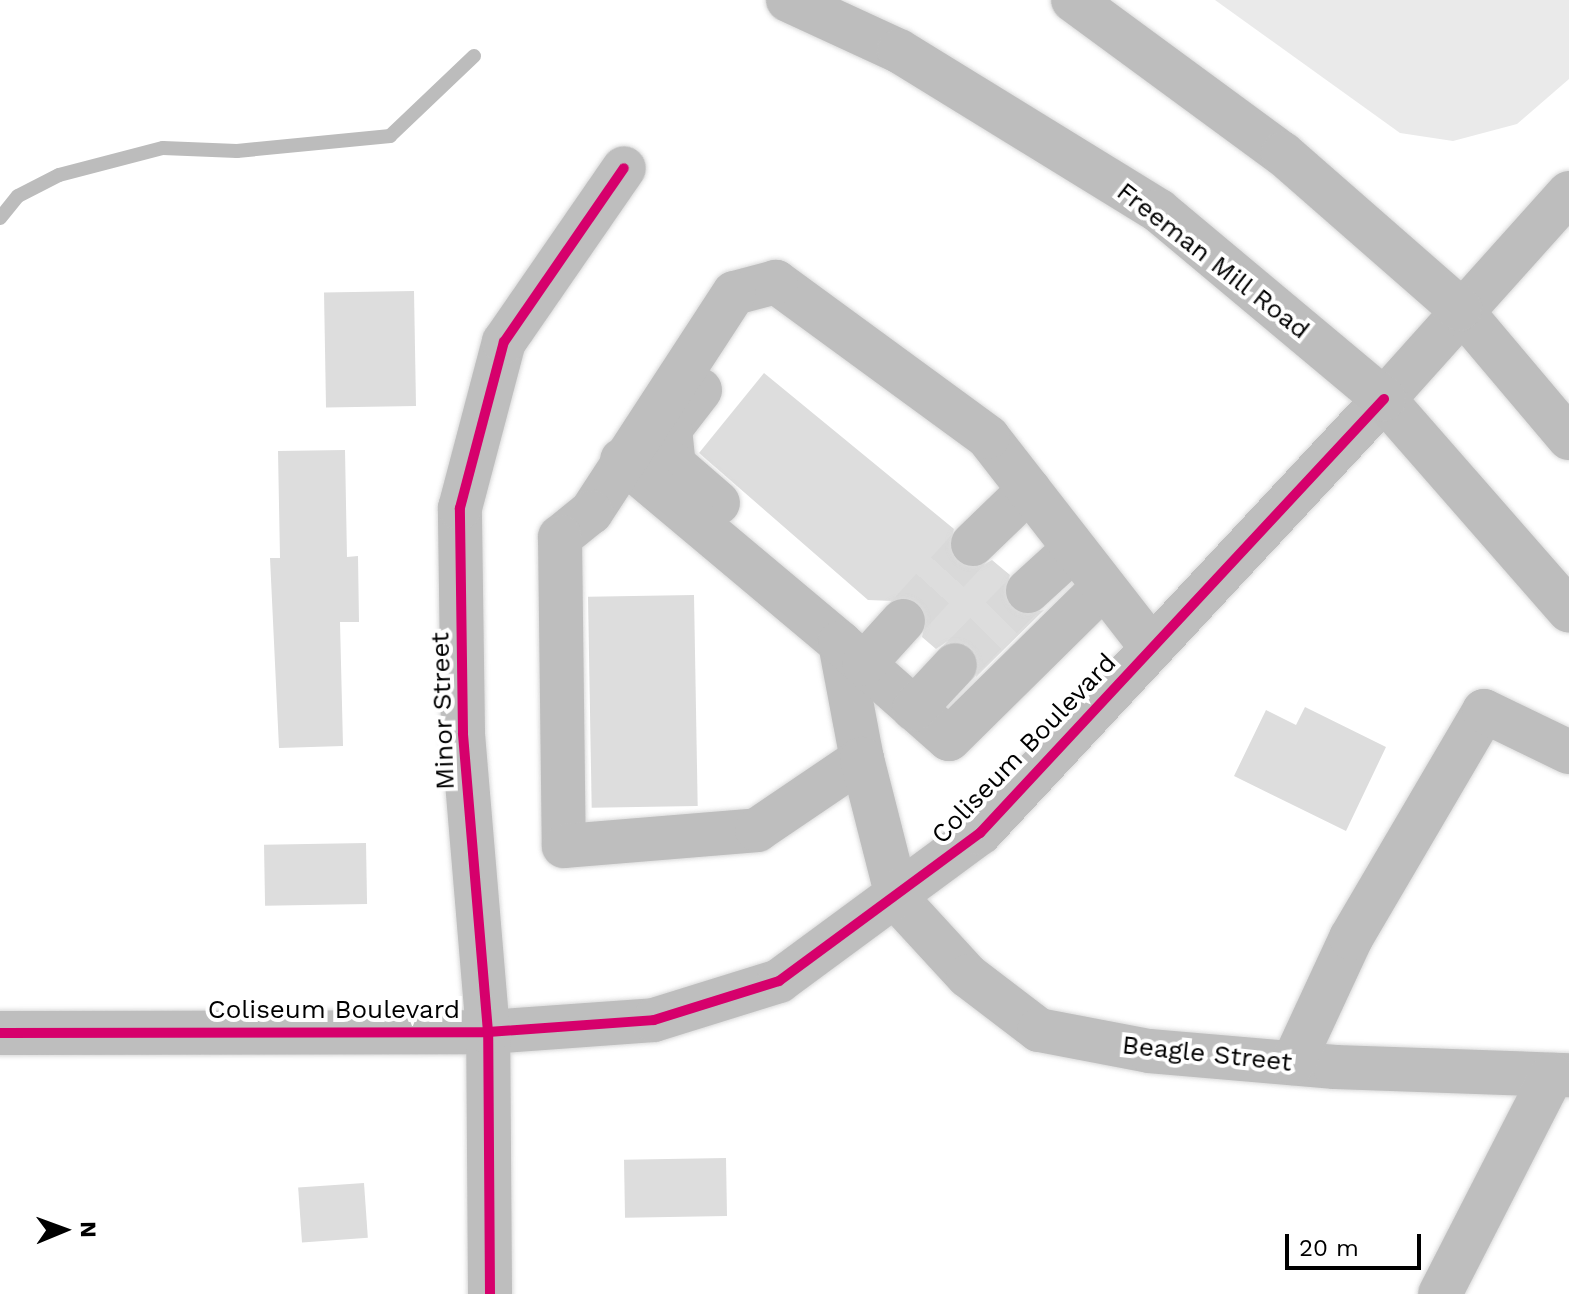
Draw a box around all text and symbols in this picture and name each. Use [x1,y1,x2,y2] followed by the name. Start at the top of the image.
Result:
[1110,176,1316,346] street label: Freeman Mill Road
[425,631,461,791] street label: Minor Street
[925,647,1123,851] street label: Coliseum Boulevard
[208,994,460,1026] street label: Coliseum Boulevard
[1121,1030,1293,1078] street label: Beagle Street
[24,1190,104,1270] north arrow
[1289,1218,1425,1268] scale bar
[76,1221,101,1238] text: N
[1299,1234,1359,1262] text: 20 m

